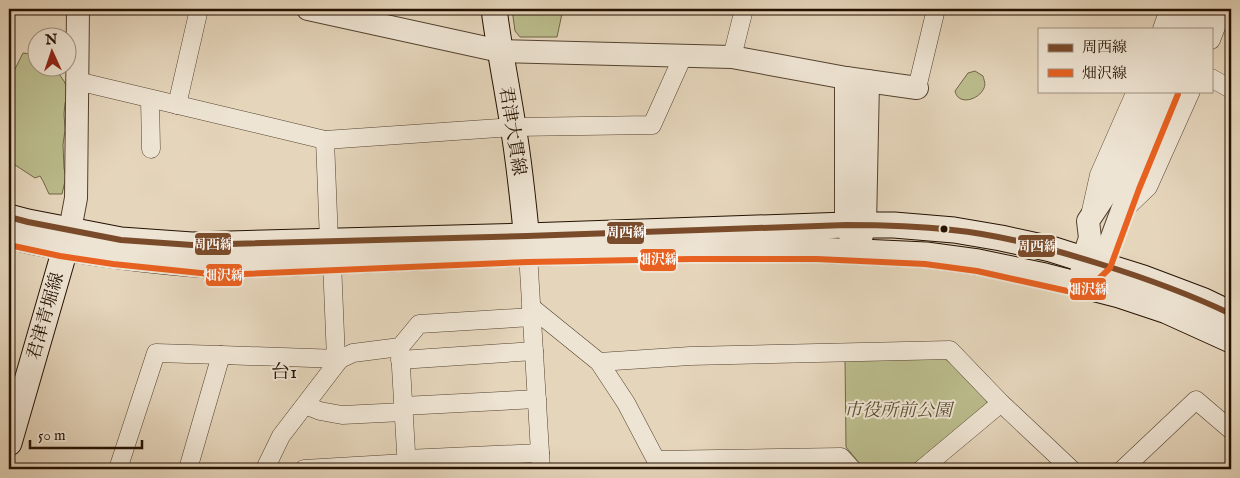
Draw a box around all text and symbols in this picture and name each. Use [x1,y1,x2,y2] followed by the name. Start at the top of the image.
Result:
[28,28,78,78] north arrow
[1038,28,1212,92] legend
[44,31,58,49] text: N
[1082,38,1127,57] text: 周西線
[1082,64,1127,83] text: 畑沢線
[493,85,530,177] street label: 君津大貫線
[606,221,645,245] line badge: 周西線
[605,224,647,242] text: 周西線
[939,224,949,234] unlabelled marker
[194,232,232,256] line badge: 周西線
[1017,234,1056,258] line badge: 周西線
[192,236,234,254] text: 周西線
[1016,238,1058,256] text: 周西線
[639,248,677,272] line badge: 畑沢線
[637,251,679,269] text: 畑沢線
[205,263,243,287] line badge: 畑沢線
[203,267,245,285] text: 畑沢線
[23,270,70,363] street label: 君津青堀線
[1069,277,1107,301] line badge: 畑沢線
[1067,281,1109,299] text: 畑沢線
[271,361,297,385] district label: 台1
[844,400,955,423] park label: 市役所前公園
[30,418,142,450] scale bar
[38,426,66,445] text: 50 m

